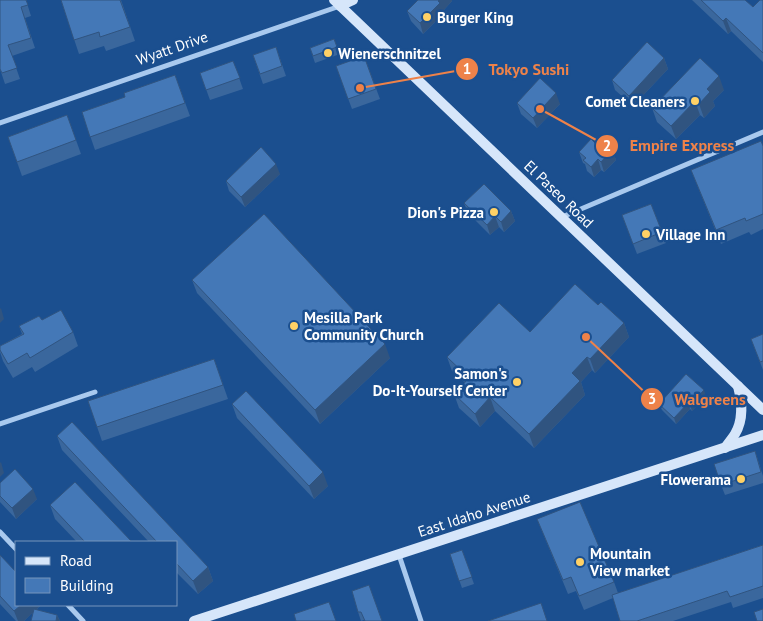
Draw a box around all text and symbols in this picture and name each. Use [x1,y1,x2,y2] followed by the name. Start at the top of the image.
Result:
[437,8,513,27] place label: Burger King
[421,11,433,23] marker: Burger King
[134,27,210,69] street label: Wyatt Drive
[338,44,441,63] place label: Wienerschnitzel
[322,47,334,59] marker: Wienerschnitzel
[454,54,580,85] callout: Tokyo Sushi
[463,59,471,78] text: 1
[489,59,569,79] text: Tokyo Sushi
[585,92,685,111] place label: Comet Cleaners
[689,95,701,107] marker: Comet Cleaners
[595,130,744,161] callout: Empire Express
[630,135,735,155] text: Empire Express
[603,136,611,155] text: 2
[520,156,598,232] street label: El Paseo Road
[407,203,484,222] place label: Dion's Pizza
[488,206,500,218] marker: Dion's Pizza
[655,225,725,244] place label: Village Inn
[640,228,652,240] marker: Village Inn
[304,308,424,344] place label: Mesilla Park Community Church
[288,320,300,332] marker: Mesilla Park Community Church
[373,364,508,400] place label: Samon's Do-It-Yourself Center
[511,376,523,388] marker: Samon's Do-It-Yourself Center
[639,384,756,415] callout: Walgreens
[648,389,656,408] text: 3
[674,389,746,409] text: Walgreens
[661,470,731,489] place label: Flowerama
[735,473,747,485] marker: Flowerama
[415,487,533,541] street label: East Idaho Avenue
[15,541,178,606] legend
[589,544,670,580] place label: Mountain View market
[60,551,92,570] text: Road
[574,556,586,568] marker: Mountain View market
[60,576,114,595] text: Building

